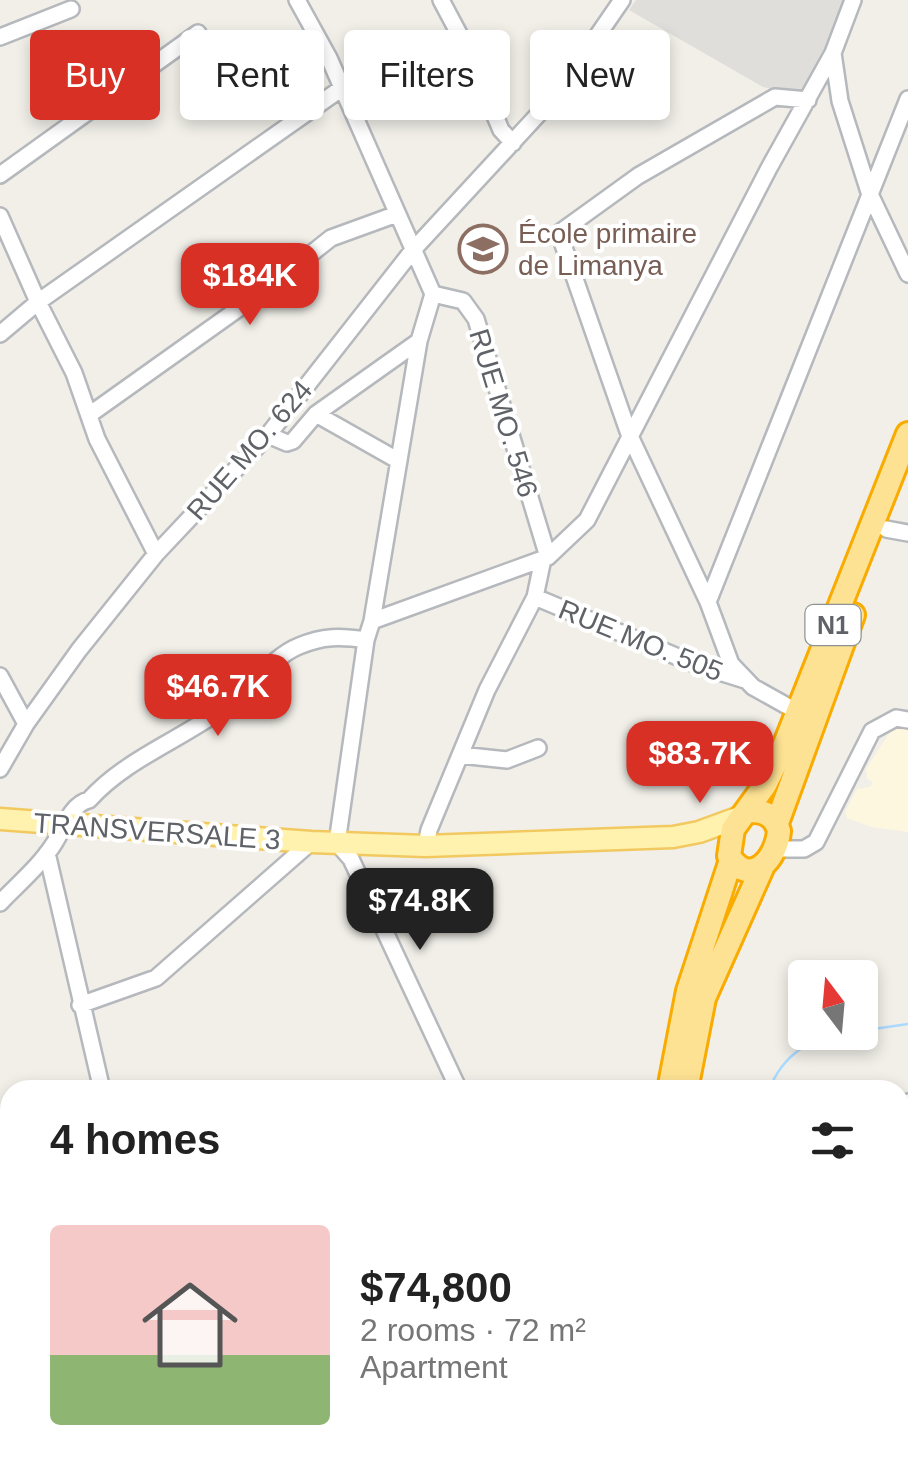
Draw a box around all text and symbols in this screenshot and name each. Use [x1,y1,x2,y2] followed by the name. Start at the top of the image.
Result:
[30,30,160,120] chip: Buy
[180,30,324,120] chip: Rent
[344,30,510,120] chip: Filters
[530,30,670,120] chip: New
[518,218,697,281] place label: École primaire de Limanya
[457,223,509,275] school or university icon: École primaire de Limanya
[180,243,320,328] pin: $184K
[203,257,297,293] text: $184K
[463,325,544,501] street label: RUE MO. 546
[181,374,318,526] street label: RUE MO. 624
[554,593,727,687] street label: RUE MO. 505
[806,605,860,645] road number: N1
[137,654,299,739] pin: $46.7K
[166,668,270,704] text: $46.7K
[619,721,781,806] pin: $83.7K
[648,735,752,771] text: $83.7K
[32,807,281,856] street label: TRANSVERSALE 3
[339,868,501,953] pin: $74.8K
[368,882,472,918] text: $74.8K
[788,960,878,1050] north arrow
[788,960,878,1050] map controls
[805,1113,860,1168] icon: filters
[50,1116,220,1163] text: 4 homes
[360,1264,512,1311] text: $74,800
[130,1265,250,1385] icon: home
[360,1312,586,1348] text: 2 rooms · 72 m²
[360,1349,508,1385] text: Apartment

